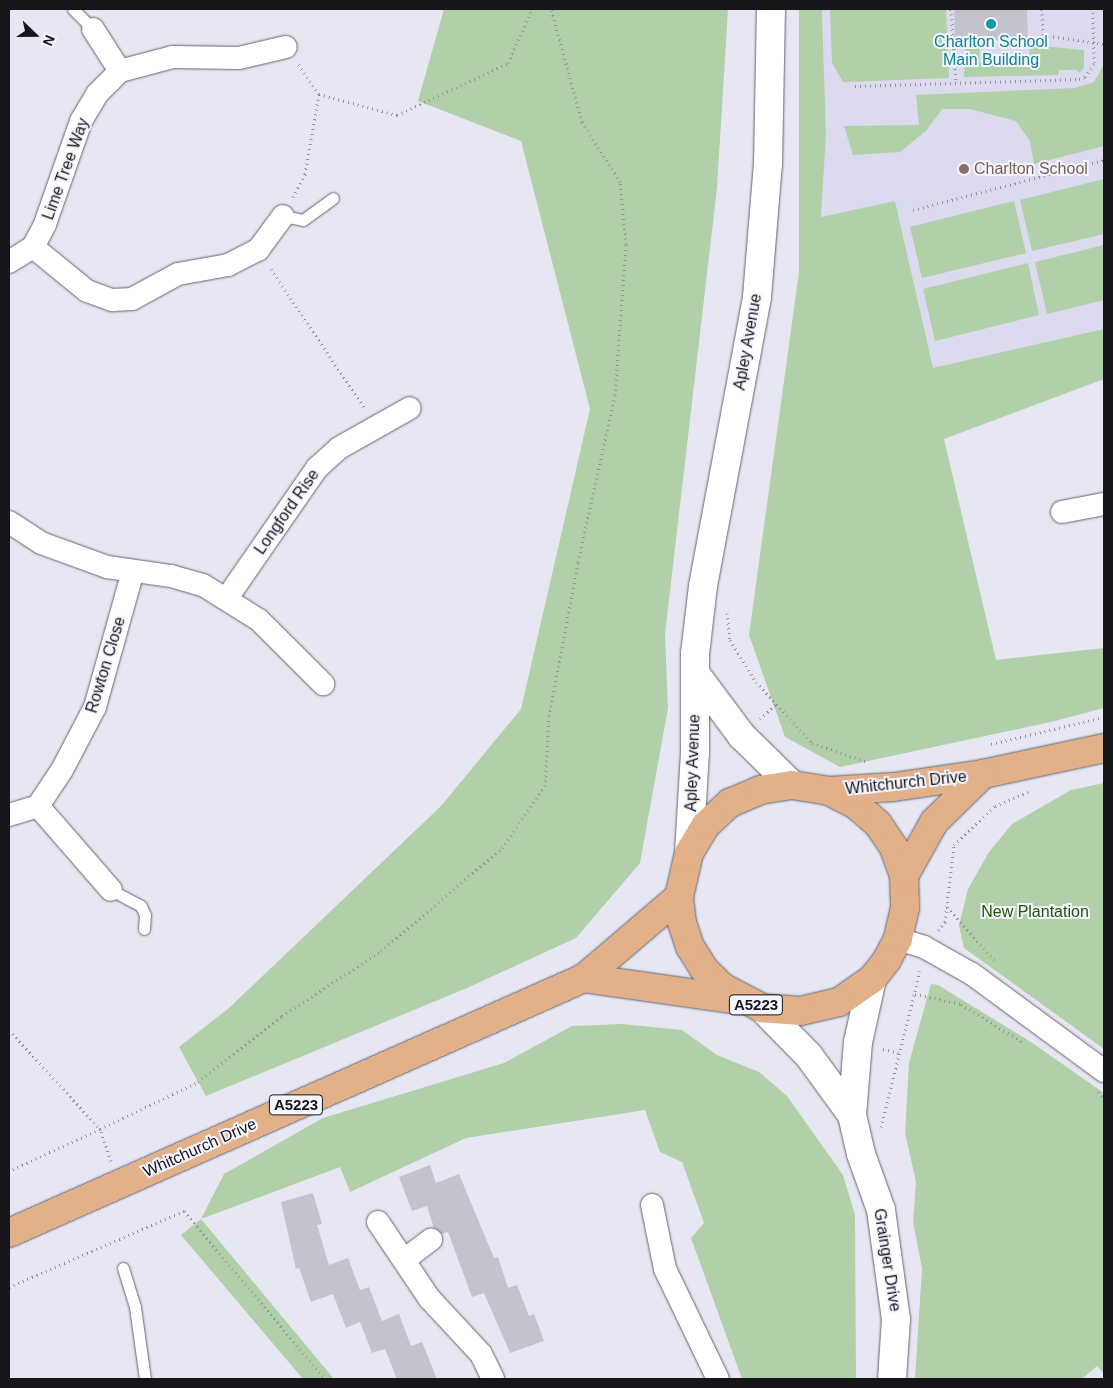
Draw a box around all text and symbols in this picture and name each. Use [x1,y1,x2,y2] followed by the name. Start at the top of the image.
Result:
[10,10,60,60] north arrow
[985,18,997,30] marker: Charlton School Main Building
[934,32,1048,70] place label: Charlton School Main Building
[40,33,58,48] text: N
[39,115,93,223] street label: Lime Tree Way
[974,159,1088,179] place label: Charlton School
[958,163,970,175] marker: Charlton School
[730,292,766,392] street label: Apley Avenue
[251,466,323,558] street label: Longford Rise
[82,615,130,715] street label: Rowton Close
[682,713,704,813] street label: Apley Avenue
[844,767,968,799] street label: Whitchurch Drive
[981,902,1089,922] park label: New Plantation
[728,992,784,1018] road number: A5223
[268,1092,324,1118] road number: A5223
[140,1114,260,1182] street label: Whitchurch Drive
[869,1207,905,1313] street label: Grainger Drive

